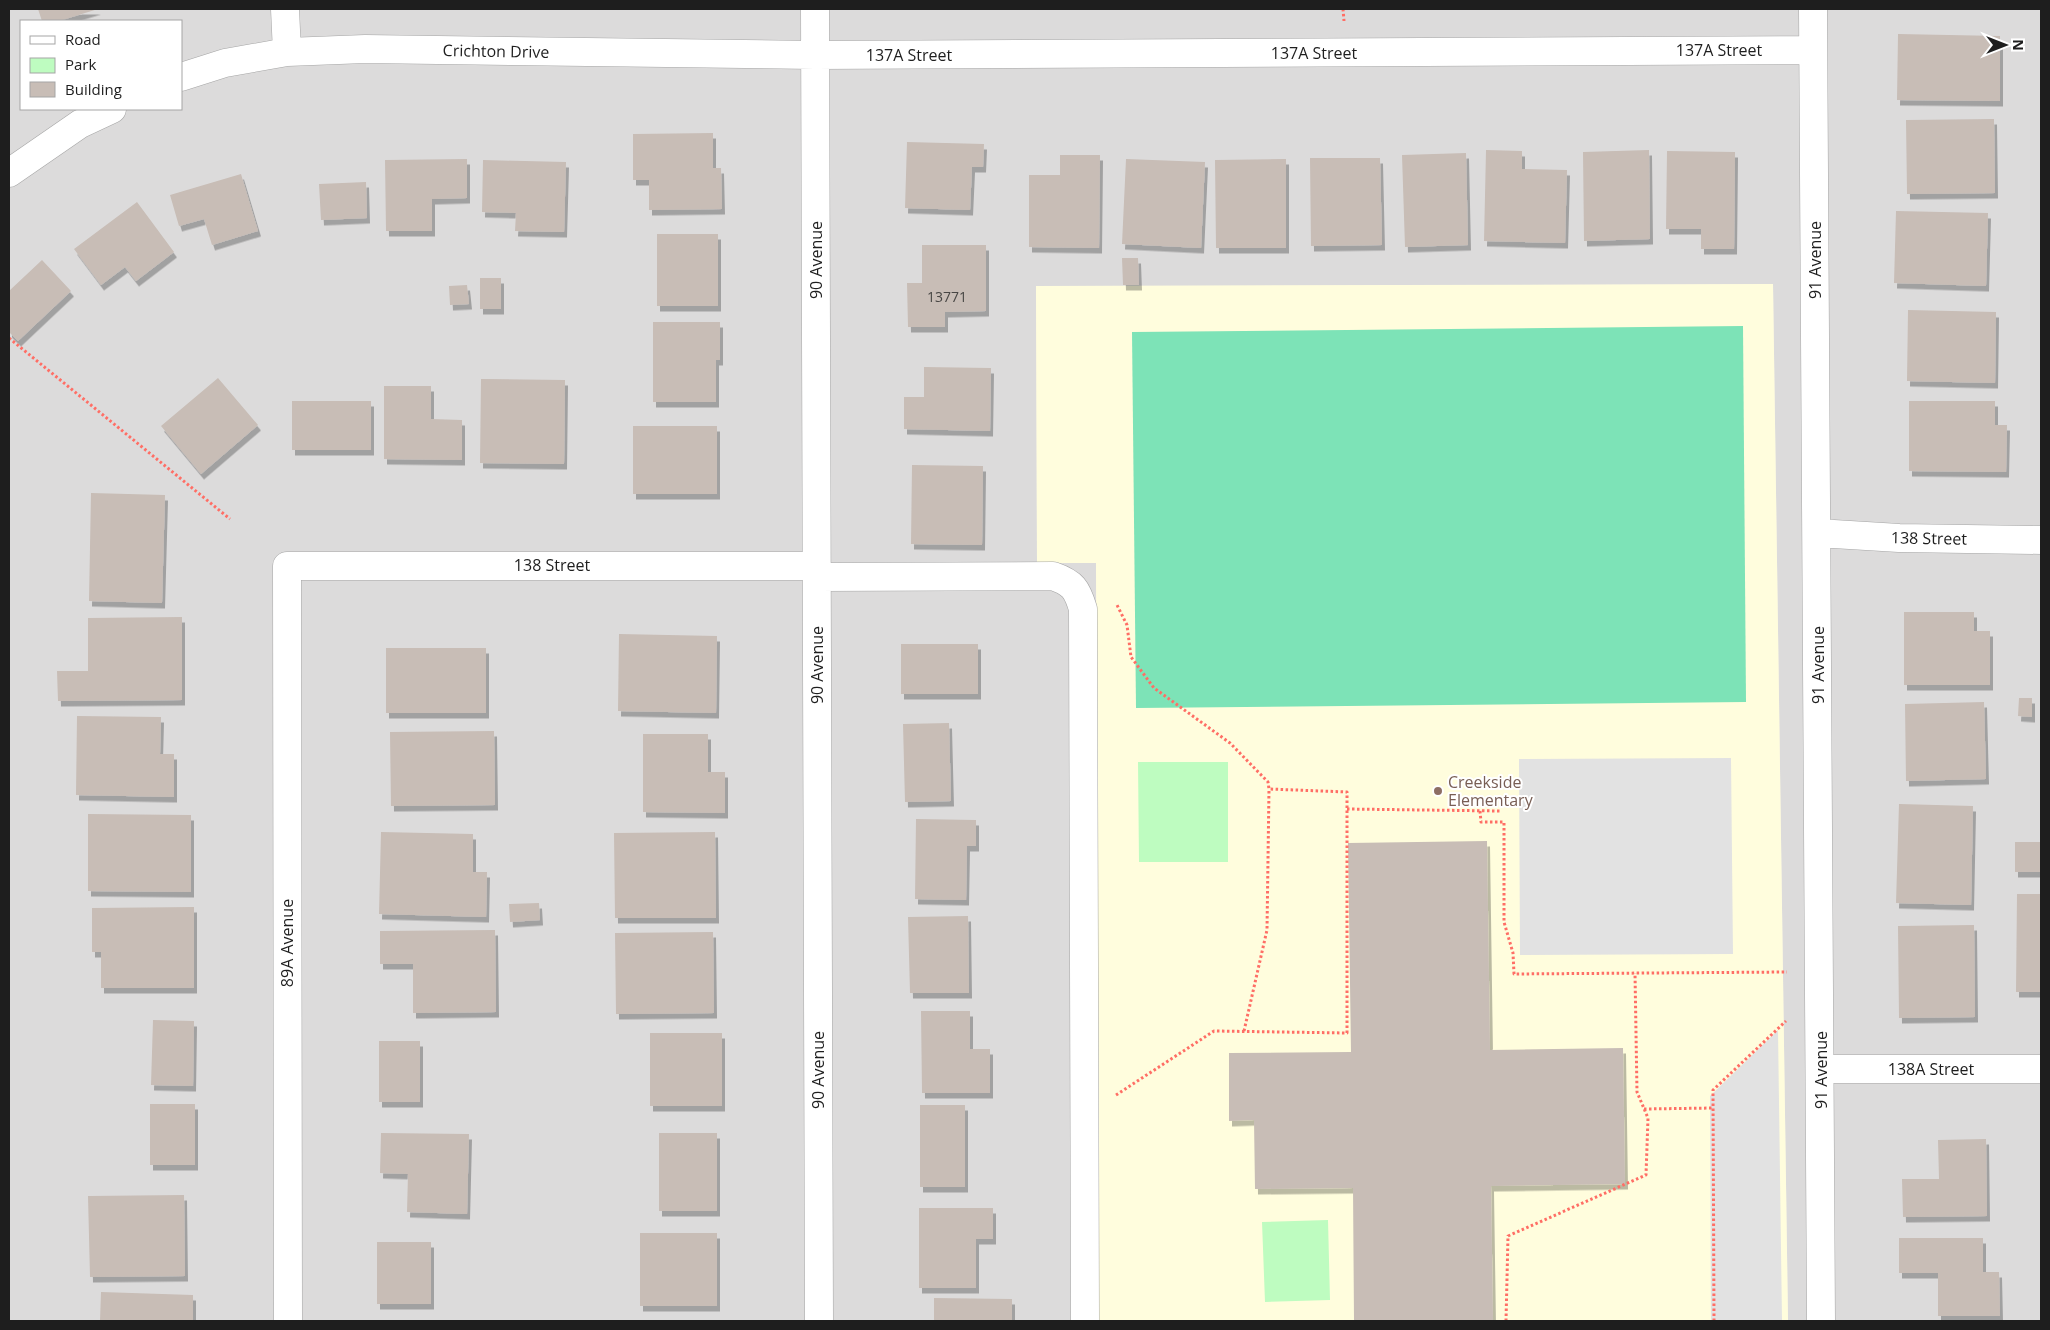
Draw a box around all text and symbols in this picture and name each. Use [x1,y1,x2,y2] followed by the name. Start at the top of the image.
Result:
[20,20,182,110] legend
[1980,20,2030,70] north arrow
[65,29,101,49] text: Road
[443,39,549,63] street label: Crichton Drive
[1676,39,1763,61] street label: 137A Street
[2009,39,2028,51] text: N
[1271,42,1358,64] street label: 137A Street
[866,44,953,66] street label: 137A Street
[65,54,96,74] text: Park
[65,79,122,99] text: Building
[805,221,827,299] street label: 90 Avenue
[1804,221,1826,299] street label: 91 Avenue
[927,287,967,306] house number: 13771
[1891,526,1968,550] street label: 138 Street
[514,554,590,576] street label: 138 Street
[806,626,828,704] street label: 90 Avenue
[1807,626,1829,704] street label: 91 Avenue
[1448,771,1534,811] place label: Creekside Elementary
[1432,785,1444,797] marker: Creekside Elementary
[276,899,298,987] street label: 89A Avenue
[807,1031,829,1109] street label: 90 Avenue
[1810,1031,1832,1109] street label: 91 Avenue
[1888,1058,1975,1080] street label: 138A Street

